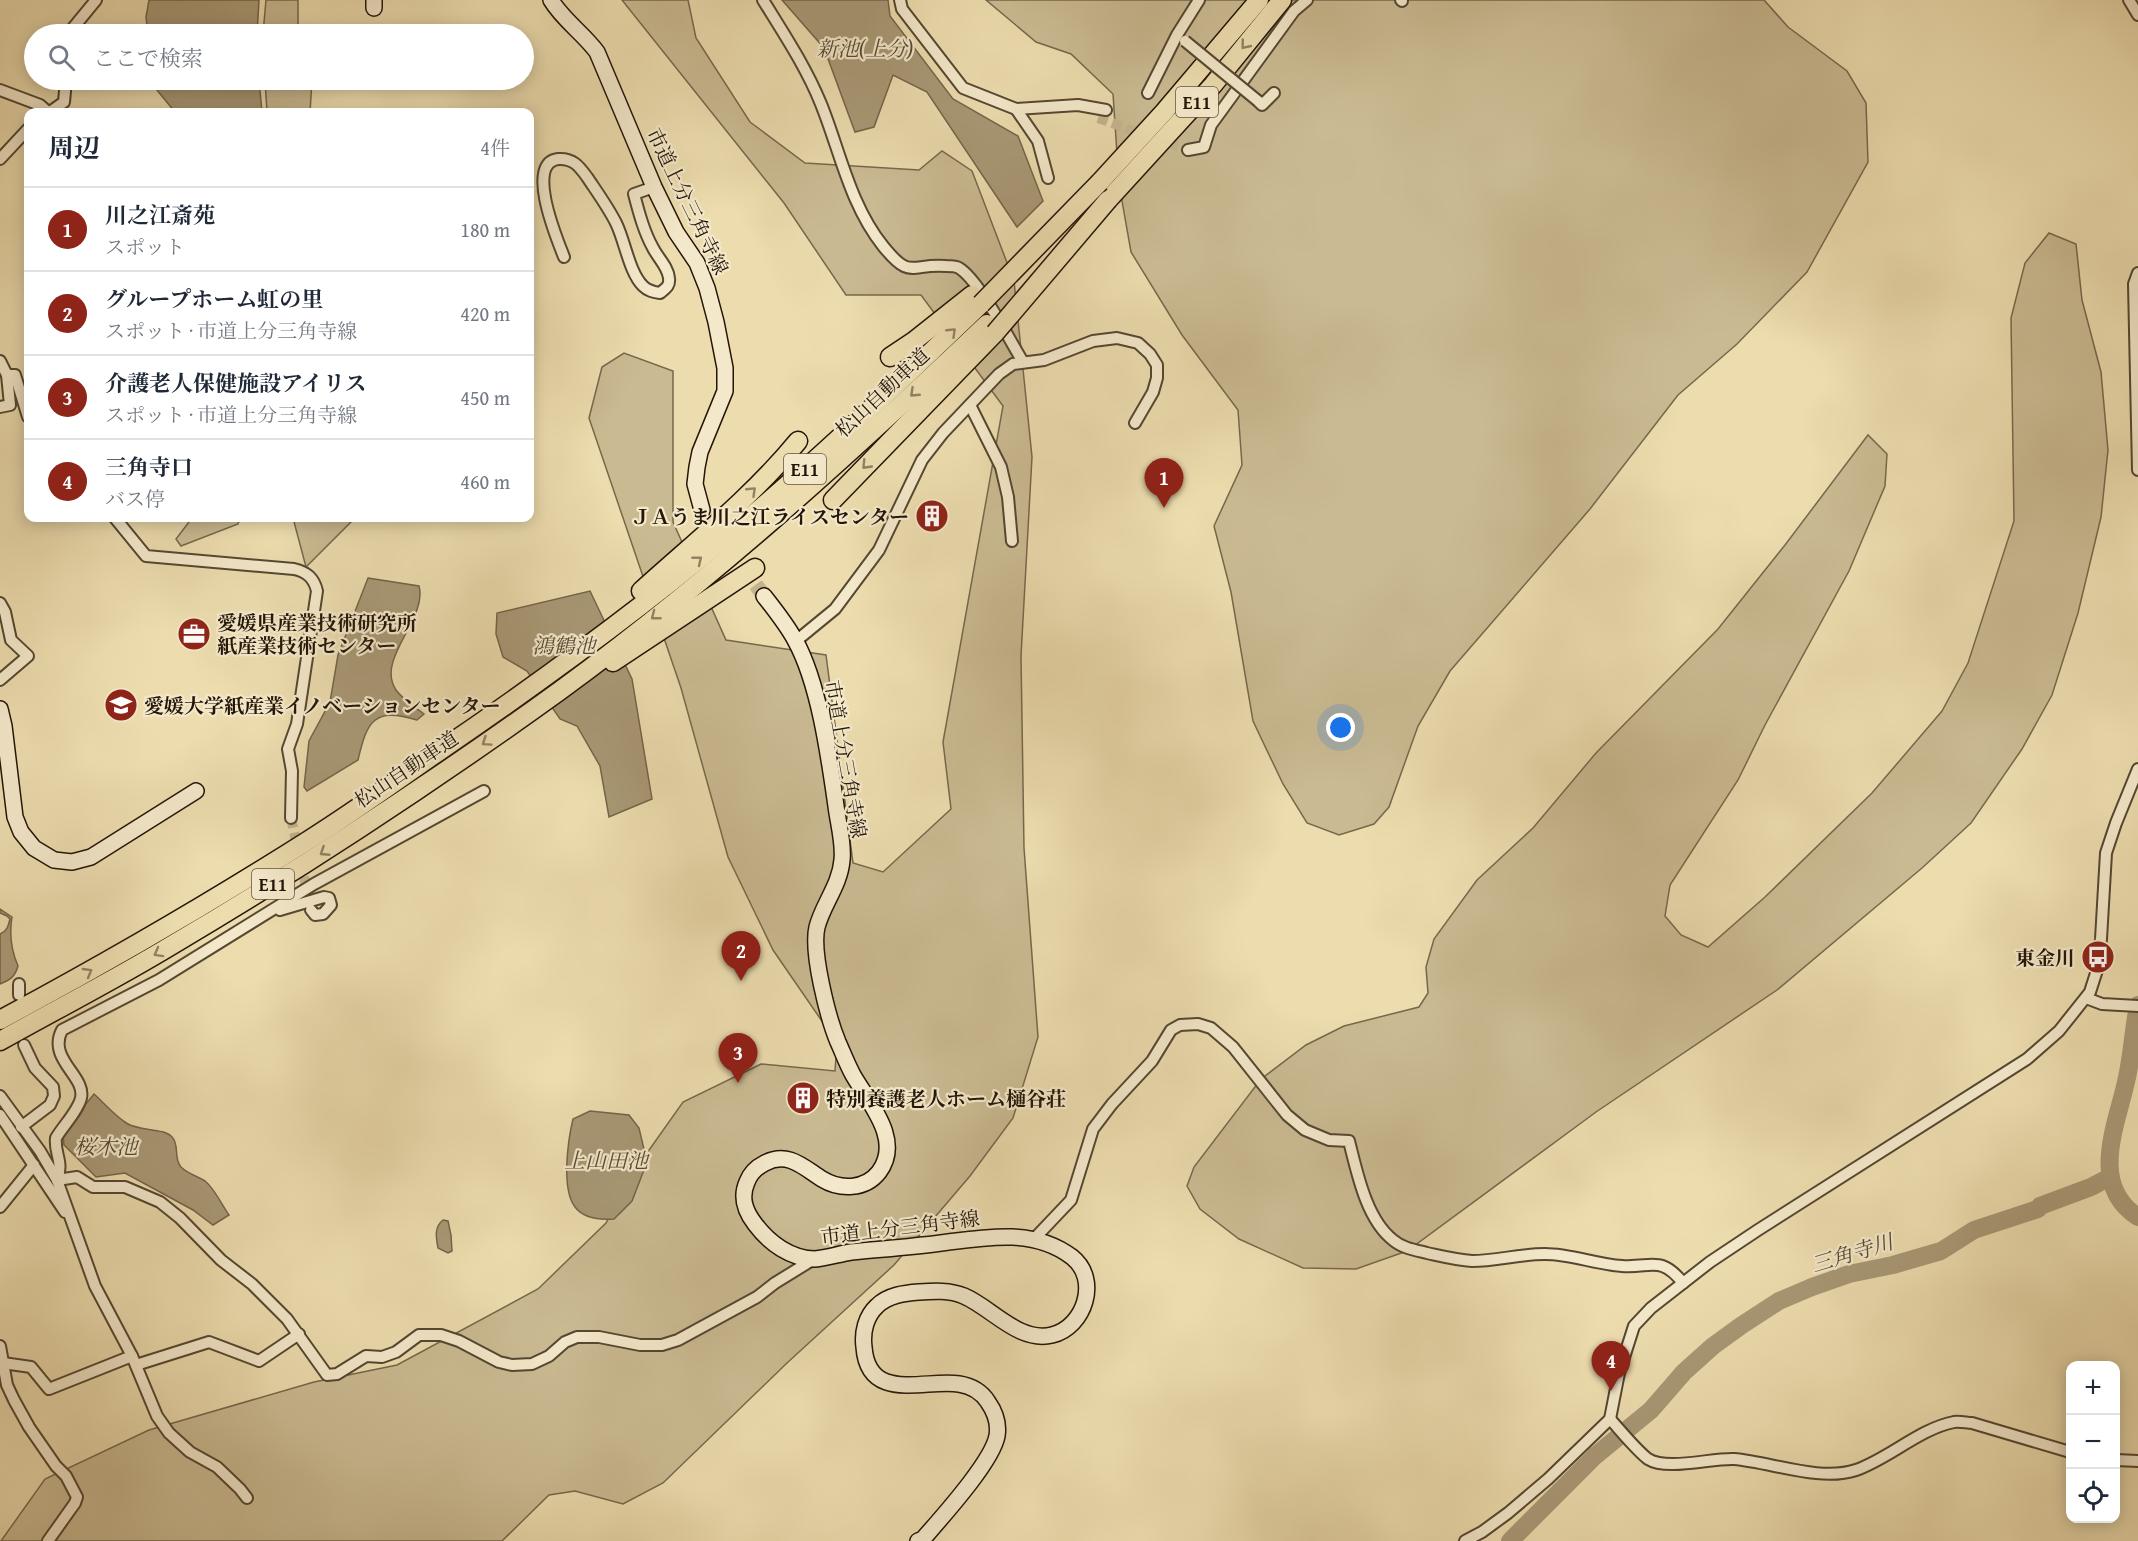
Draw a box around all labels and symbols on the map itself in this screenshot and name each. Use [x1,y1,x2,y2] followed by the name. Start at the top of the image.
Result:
[817,33,913,64] water label: 新池(上分)
[1241,39,1252,50] one-way arrow
[1176,87,1218,117] road number: E11
[640,123,736,279] street label: 市道上分三角寺線
[945,328,956,339] one-way arrow
[828,340,936,444] street label: 松山自動車道
[910,386,921,397] one-way arrow
[784,454,826,484] road number: E11
[863,458,874,469] one-way arrow
[1144,458,1184,508] pin: 1
[745,487,755,498] one-way arrow
[914,498,950,534] building icon: ＪＡうま川之江ライスセンター
[631,502,909,531] place label: ＪＡうま川之江ライスセンター
[691,556,702,567] one-way arrow
[217,608,417,660] place label: 愛媛県産業技術研究所 紙産業技術センター
[651,609,662,620] one-way arrow
[176,616,212,652] office icon: 愛媛県産業技術研究所 紙産業技術センター
[533,630,597,661] water label: 鴻鶴池
[818,678,874,840] street label: 市道上分三角寺線
[103,687,139,723] school or university icon: 愛媛大学紙産業イノベーションセンター
[144,691,500,720] place label: 愛媛大学紙産業イノベーションセンター
[1326,713,1355,742] your location
[348,723,464,815] street label: 松山自動車道
[481,735,492,746] one-way arrow
[320,844,331,855] one-way arrow
[252,869,294,899] road number: E11
[722,932,760,981] pin: 2
[2080,939,2116,975] bus stop icon: 東金川
[2015,943,2075,972] place label: 東金川
[154,946,164,957] one-way arrow
[82,967,92,979] one-way arrow
[718,1034,758,1083] pin: 3
[785,1080,821,1116] building icon: 特別養護老人ホーム樋谷荘
[826,1084,1066,1113] place label: 特別養護老人ホーム樋谷荘
[75,1131,139,1162] water label: 桜木池
[564,1145,650,1176] water label: 上山田池
[819,1203,981,1251] street label: 市道上分三角寺線
[1807,1225,1899,1280] water label: 三角寺川
[1592,1342,1630,1391] pin: 4

